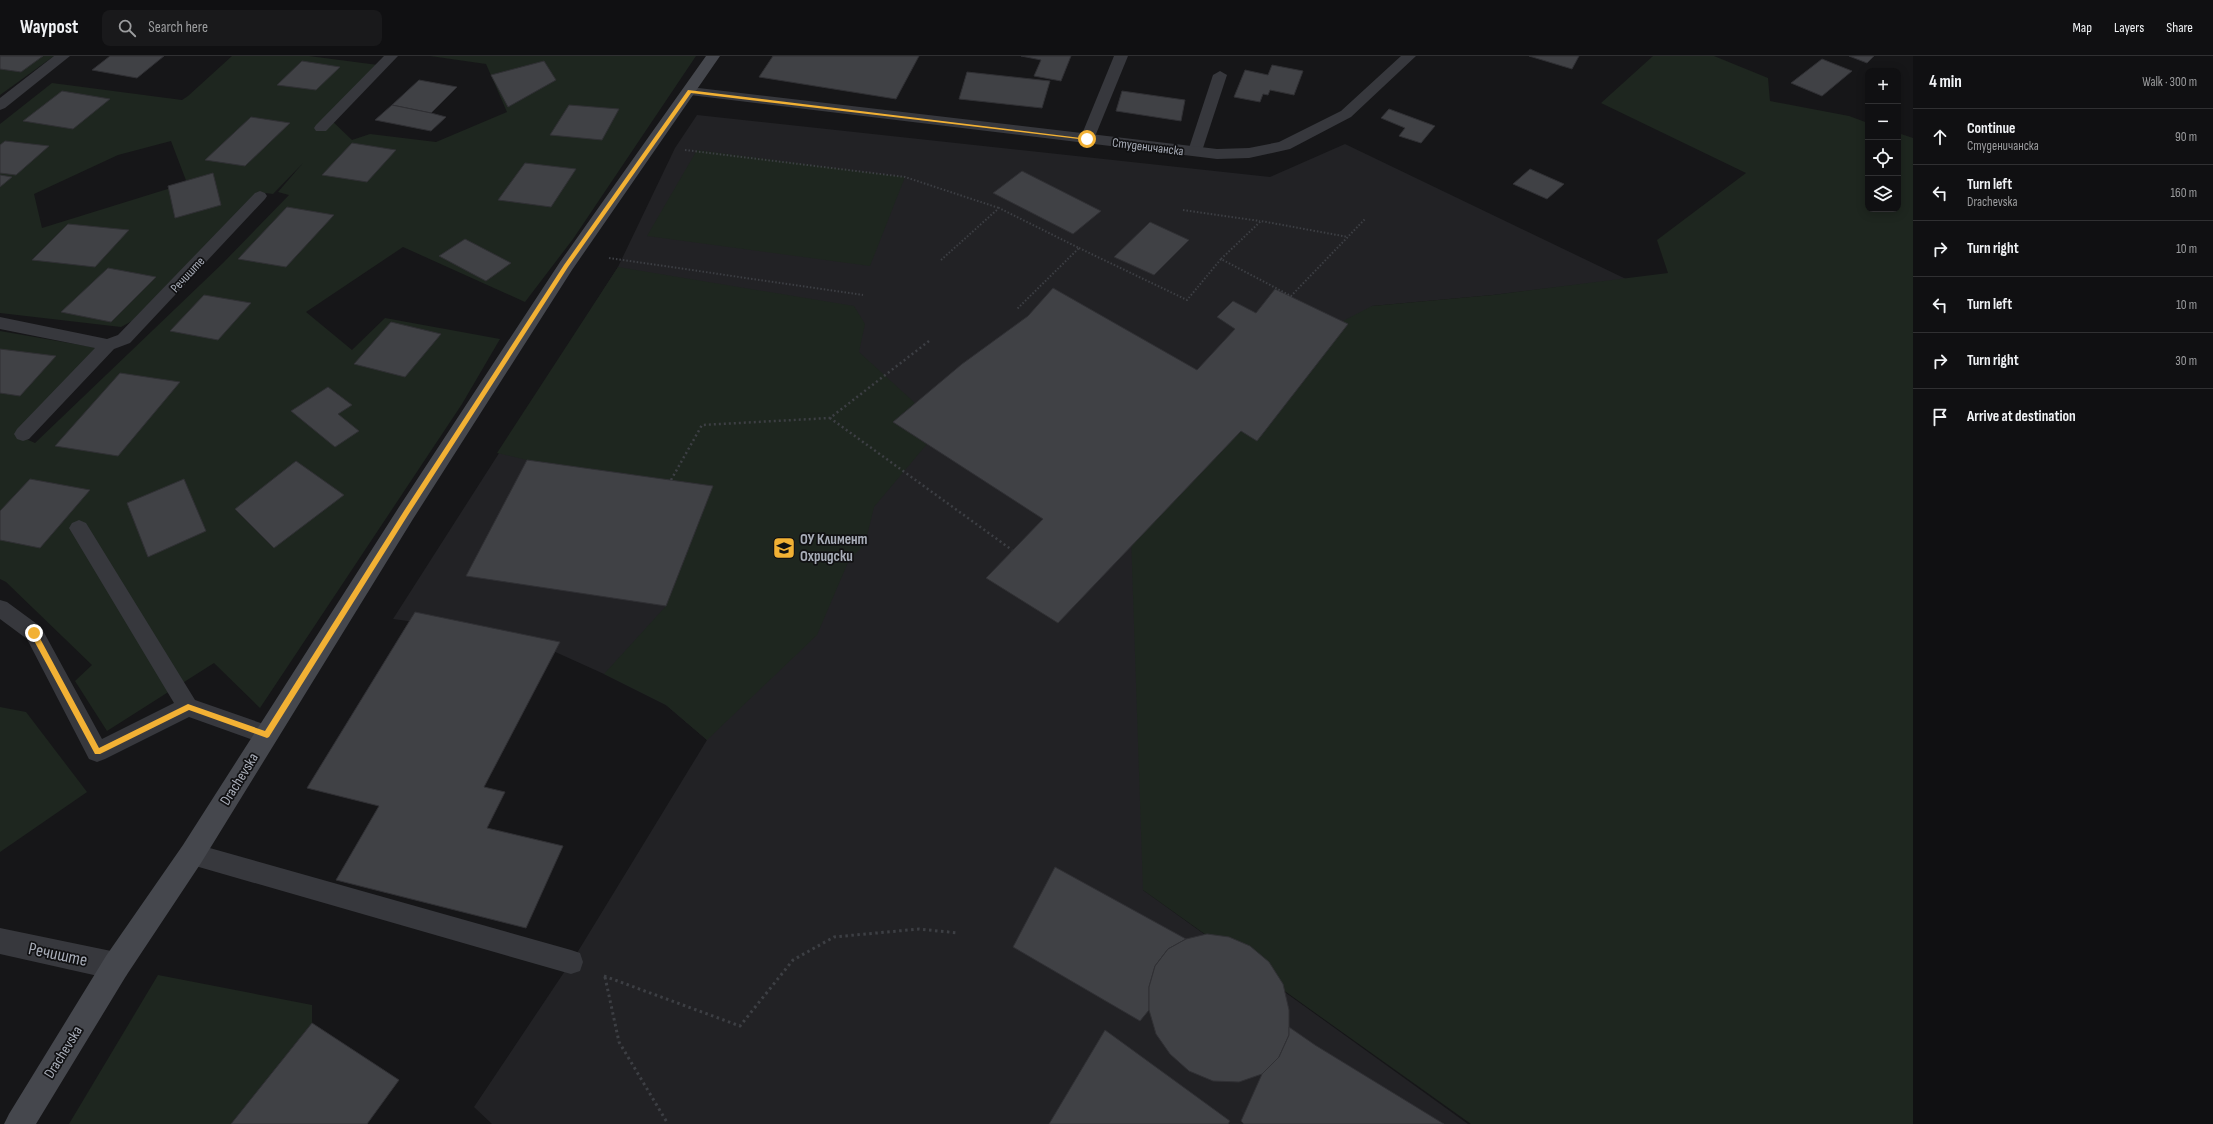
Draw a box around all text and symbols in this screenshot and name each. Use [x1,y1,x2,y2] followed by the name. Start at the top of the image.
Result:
[102,10,382,46] search box
[20,16,78,39] text: Waypost
[116,17,138,39] icon: search
[148,18,208,37] text: Search here
[2072,19,2092,36] text: Map
[2114,19,2144,36] text: Layers
[2166,19,2193,36] text: Share
[1865,68,1901,212] map controls
[1865,68,1901,104] button: +
[1929,72,1962,92] text: 4 min
[2142,74,2197,90] text: Walk · 300 m
[1865,104,1901,140] button: −
[1967,119,2016,138] text: Continue
[1929,126,1951,148] icon: ahead
[2175,129,2197,145] text: 90 m
[1078,130,1096,148] route start
[1111,135,1184,159] street label: Студеничанска
[1967,138,2039,154] text: Студеничанска
[1865,140,1901,176] button: locate
[1967,175,2012,194] text: Turn left
[1865,176,1901,212] button: layers
[1929,182,1951,204] icon: left
[2171,185,2197,201] text: 160 m
[1967,194,2018,210] text: Drachevska
[1929,238,1951,260] icon: right
[1967,239,2019,258] text: Turn right
[2176,241,2197,257] text: 10 m
[167,253,208,296] street label: Речиште
[1929,294,1951,316] icon: left
[1967,295,2012,314] text: Turn left
[2176,297,2197,313] text: 10 m
[1929,350,1951,372] icon: right
[1967,351,2019,370] text: Turn right
[2175,353,2197,369] text: 30 m
[1929,406,1951,428] icon: arrive
[1967,407,2076,426] text: Arrive at destination
[800,530,868,566] place label: ОУ Климент Охридски
[771,535,797,561] school or university icon: ОУ Климент Охридски
[25,624,43,642] route end
[216,749,263,809] street label: Drachevska
[26,938,89,971] street label: Речиште
[40,1022,87,1082] street label: Drachevska

